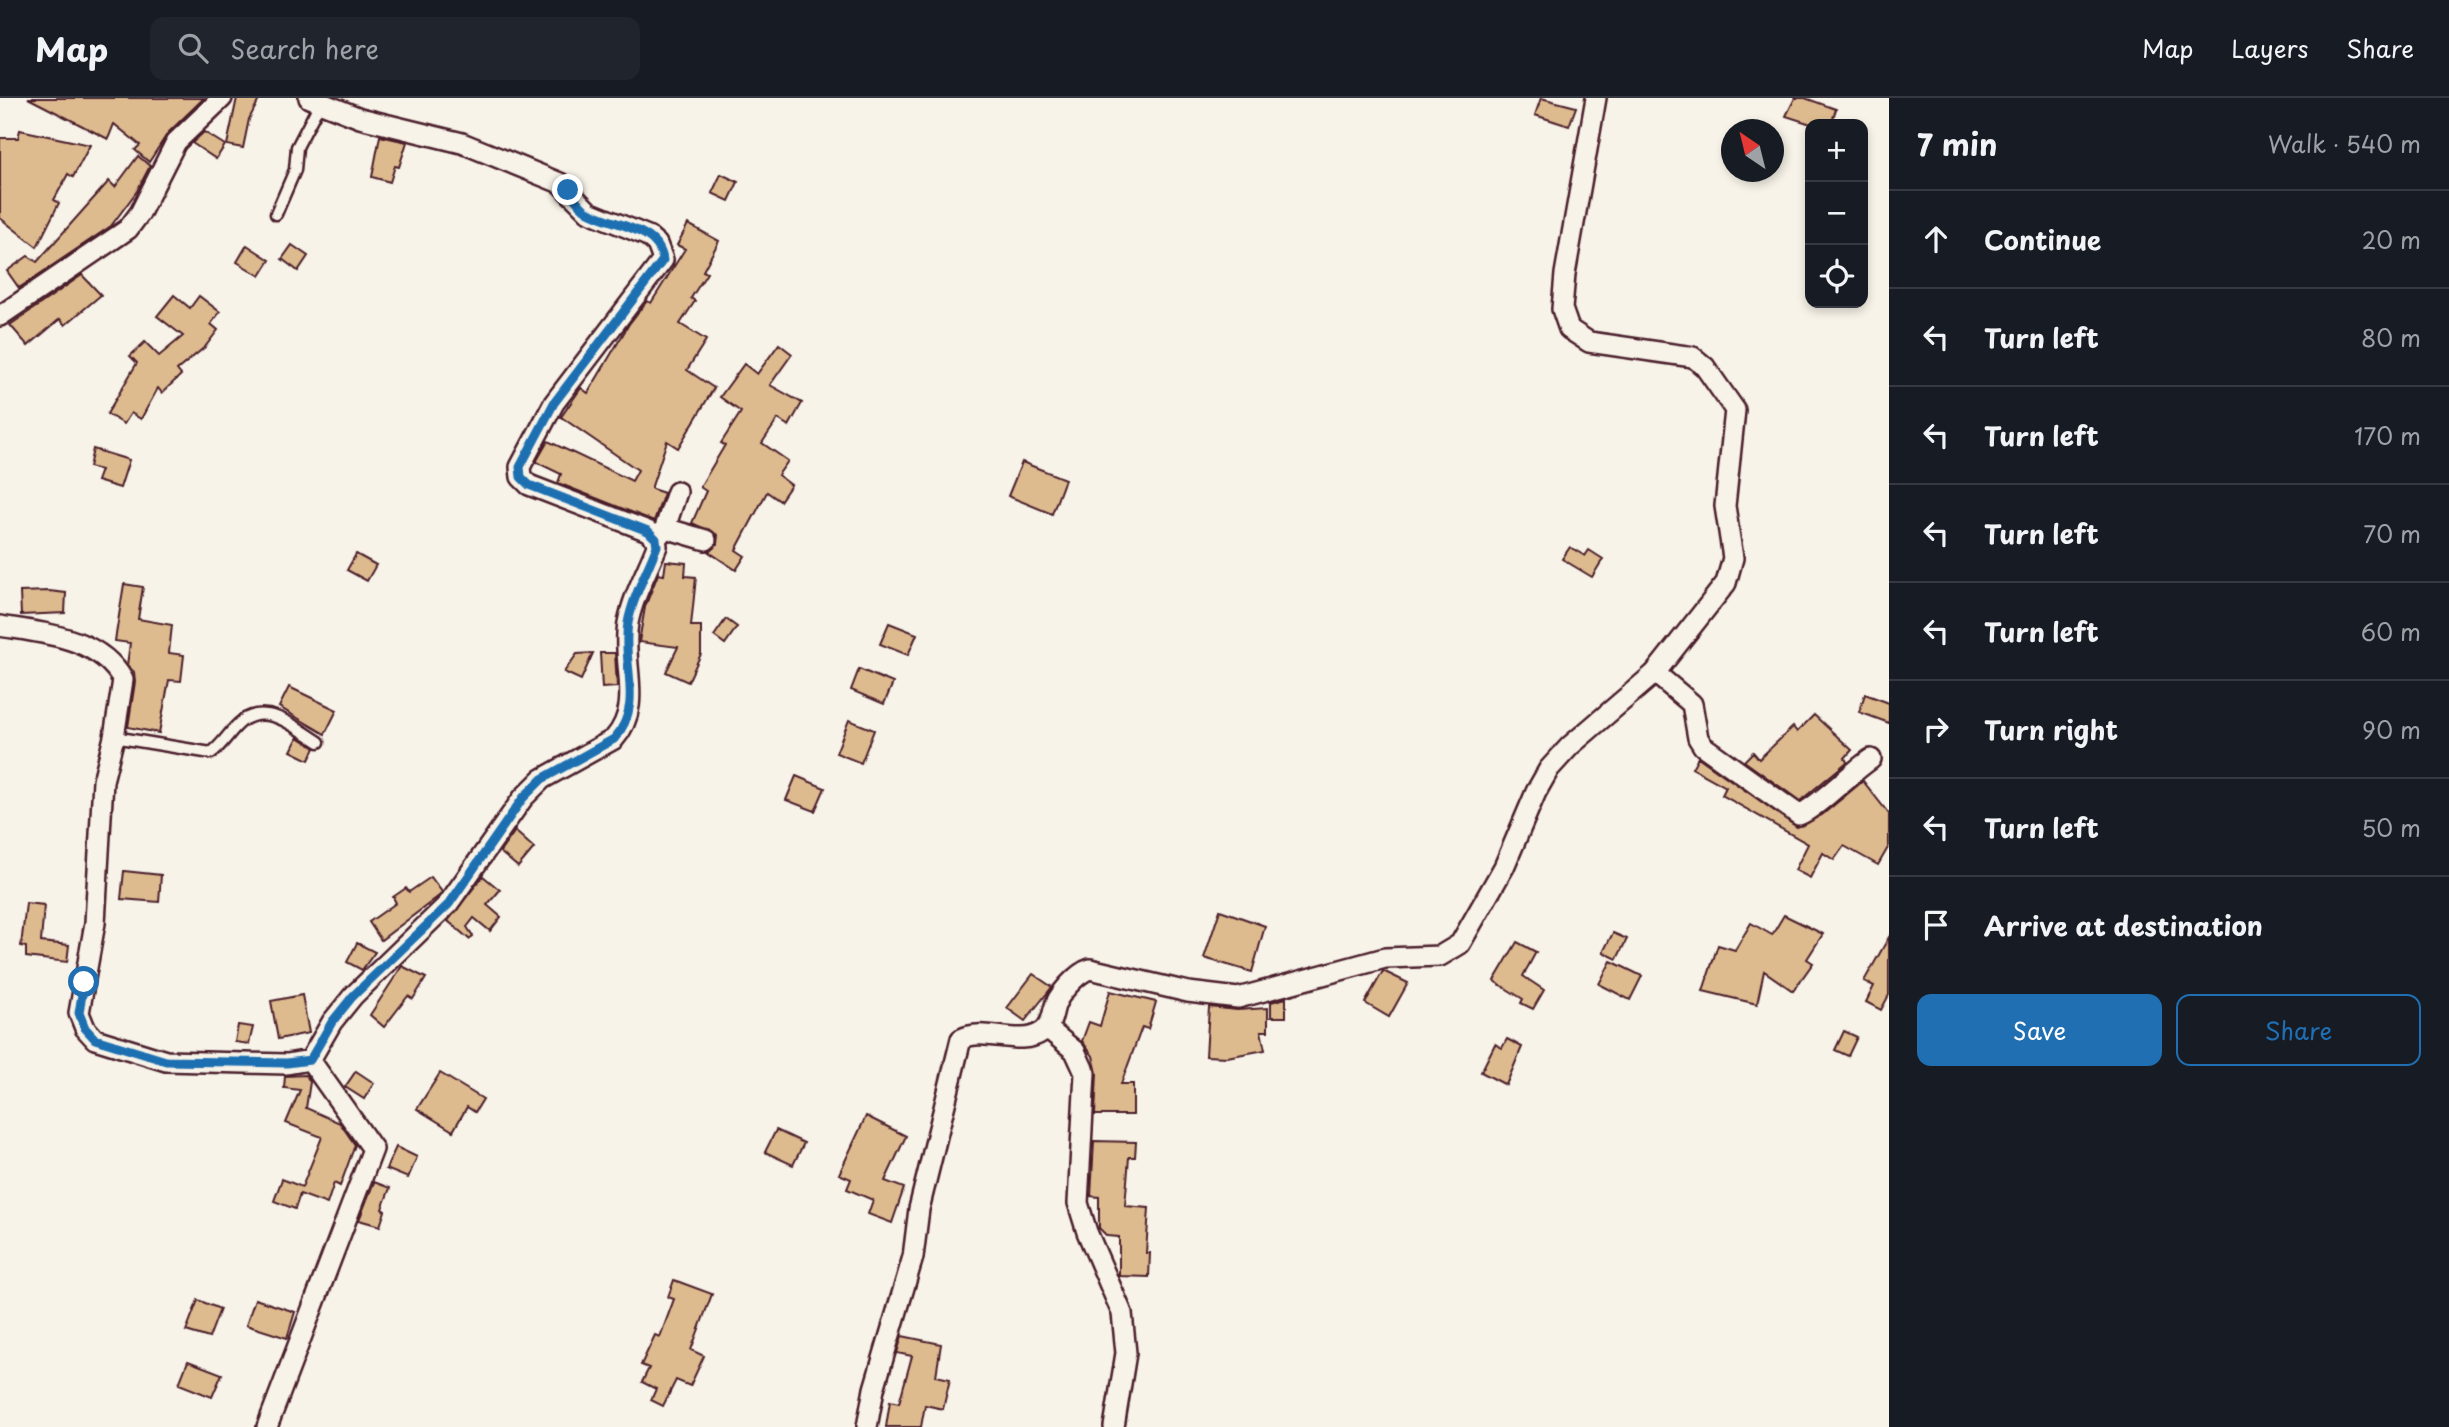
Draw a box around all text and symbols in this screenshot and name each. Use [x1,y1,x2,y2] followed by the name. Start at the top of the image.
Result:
[150,17,640,80] search box
[35,23,108,73] text: Map
[174,29,212,67] icon: search
[230,29,379,68] text: Search here
[2142,30,2193,66] text: Map
[2231,30,2308,66] text: Layers
[2346,30,2414,66] text: Share
[1721,119,1784,182] north arrow
[1805,119,1868,308] map controls
[1805,119,1868,182] button: +
[1917,121,1998,166] text: 7 min
[2268,126,2421,161] text: Walk · 540 m
[552,174,583,205] route end
[1805,182,1868,245] button: −
[1917,220,1955,258] icon: ahead
[1984,220,2101,259] text: Continue
[2362,222,2421,257] text: 20 m
[1805,245,1868,308] button: locate
[1917,318,1955,356] icon: left
[1984,318,2099,357] text: Turn left
[2361,320,2421,355] text: 80 m
[1917,416,1955,454] icon: left
[1984,416,2099,455] text: Turn left
[2354,418,2421,453] text: 170 m
[1917,514,1955,552] icon: left
[1984,514,2099,553] text: Turn left
[2363,516,2421,551] text: 70 m
[1917,612,1955,650] icon: left
[1984,612,2099,651] text: Turn left
[2361,614,2421,649] text: 60 m
[1917,710,1955,748] icon: right
[1984,710,2118,749] text: Turn right
[2362,712,2421,747] text: 90 m
[1917,808,1955,846] icon: left
[1984,808,2099,847] text: Turn left
[2361,810,2421,845] text: 50 m
[1917,906,1955,944] icon: arrive
[1984,906,2263,945] text: Arrive at destination
[68,966,99,997] route start
[1917,994,2162,1066] button: Save
[2176,994,2421,1066] button: Share

